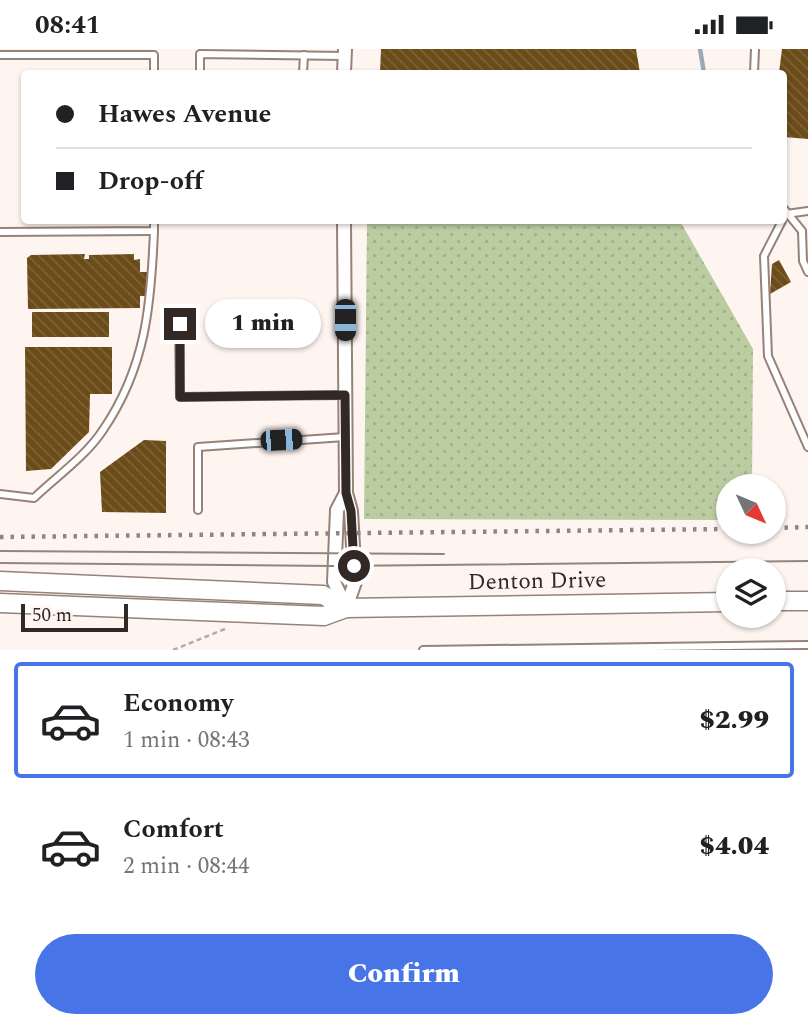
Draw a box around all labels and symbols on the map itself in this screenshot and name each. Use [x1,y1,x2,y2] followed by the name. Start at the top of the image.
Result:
[204,299,320,349] callout: 1 min
[335,299,356,341] car
[164,308,196,340] route end
[260,428,303,452] car
[716,474,786,544] north arrow
[338,550,370,582] route start
[468,563,607,600] street label: Denton Drive
[21,601,128,633] scale bar

